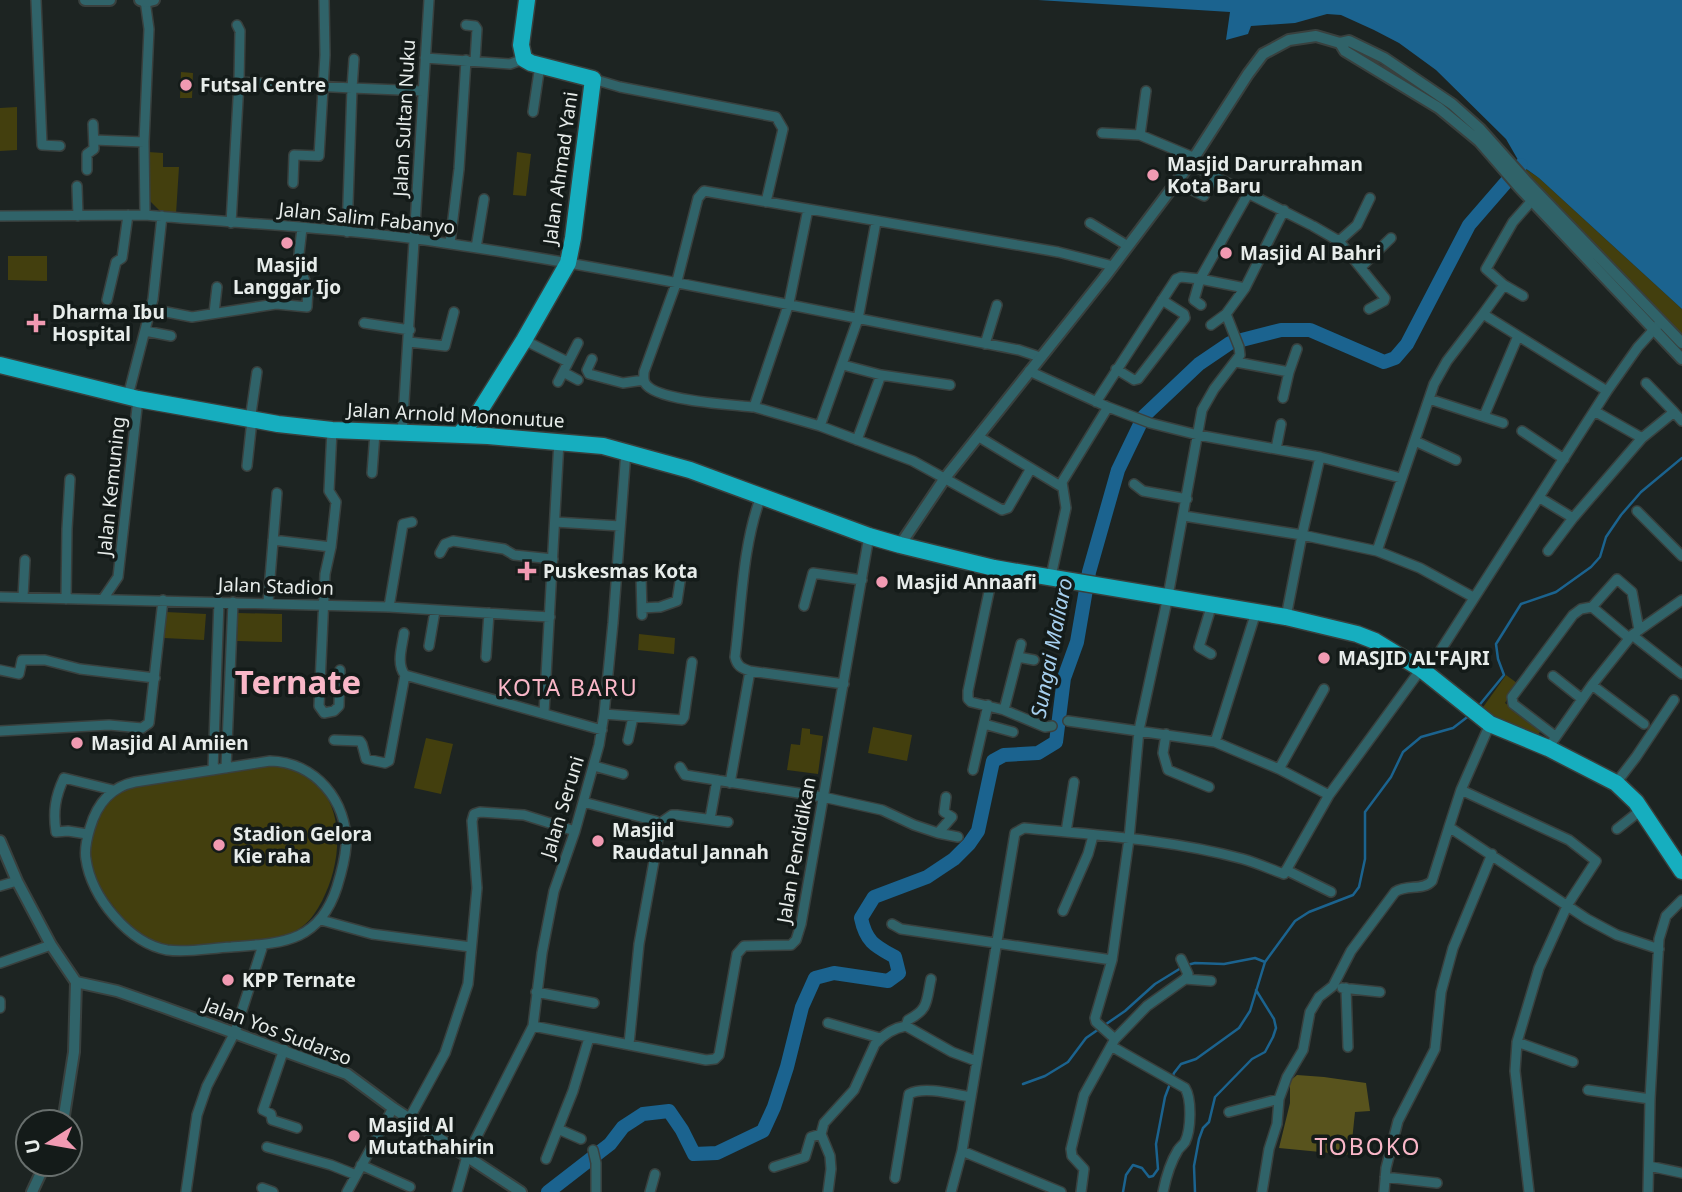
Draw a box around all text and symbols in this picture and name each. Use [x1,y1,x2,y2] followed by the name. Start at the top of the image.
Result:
[387,39,421,199] street label: Jalan Sultan Nuku
[200,72,326,98] place label: Futsal Centre
[178,77,194,93] marker: Futsal Centre
[536,90,584,248] street label: Jalan Ahmad Yani
[1167,151,1363,199] place label: Masjid Darurrahman Kota Baru
[1145,167,1161,183] marker: Masjid Darurrahman Kota Baru
[275,196,457,240] street label: Jalan Salim Fabanyo
[279,235,295,251] marker: Masjid Langgar Ijo
[1240,240,1381,266] place label: Masjid Al Bahri
[1218,245,1234,261] marker: Masjid Al Bahri
[233,252,341,300] place label: Masjid Langgar Ijo
[52,299,165,347] place label: Dharma Ibu Hospital
[26,313,46,333] marker: Dharma Ibu Hospital
[345,396,565,434] street label: Jalan Arnold Mononutue
[91,415,131,559] street label: Jalan Kemuning
[543,558,698,584] place label: Puskesmas Kota
[517,561,537,581] marker: Puskesmas Kota
[896,569,1037,595] place label: Masjid Annaafi
[216,571,334,601] street label: Jalan Stadion
[874,574,890,590] marker: Masjid Annaafi
[1024,575,1078,720] water label: Sungai Maliaro
[1338,645,1490,671] place label: MASJID AL'FAJRI
[1316,650,1332,666] marker: MASJID AL'FAJRI
[235,659,361,704] district label: Ternate
[497,671,639,703] district label: KOTA BARU
[91,730,249,756] place label: Masjid Al Amiien
[69,735,85,751] marker: Masjid Al Amiien
[534,753,590,863] street label: Jalan Seruni
[770,775,822,927] street label: Jalan Pendidikan
[612,817,769,865] place label: Masjid Raudatul Jannah
[233,821,372,869] place label: Stadion Gelora Kie raha
[590,833,606,849] marker: Masjid Raudatul Jannah
[211,837,227,853] marker: Stadion Gelora Kie raha
[242,967,356,993] place label: KPP Ternate
[220,972,236,988] marker: KPP Ternate
[198,990,356,1071] street label: Jalan Yos Sudarso
[14,1108,84,1178] north arrow
[368,1112,494,1160] place label: Masjid Al Mutathahirin
[346,1128,362,1144] marker: Masjid Al Mutathahirin
[1315,1130,1421,1162] district label: TOBOKO
[18,1137,46,1156] text: U

